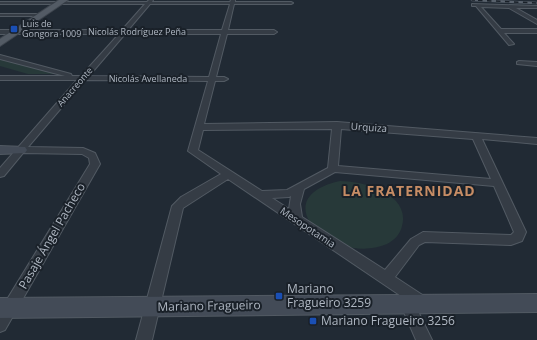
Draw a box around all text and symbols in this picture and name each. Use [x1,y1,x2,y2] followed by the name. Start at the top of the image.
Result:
[22,17,81,40] place label: Luis de Gongora 1009
[9,24,19,34] marker: Luis de Gongora 1009
[88,25,186,38] street label: Nicolás Rodríguez Peña
[54,64,95,109] street label: Anacreonte
[109,72,187,85] street label: Nicolás Avellaneda
[350,119,388,135] street label: Urquiza
[14,179,89,292] street label: Pasaje Ángel Pacheco
[342,181,476,200] district label: LA FRATERNIDAD
[278,203,338,251] street label: Mesopotamia
[287,280,371,311] place label: Mariano Fragueiro 3259
[274,291,284,301] marker: Mariano Fragueiro 3259
[157,296,261,315] street label: Mariano Fragueiro
[321,312,455,329] place label: Mariano Fragueiro 3256
[308,316,318,326] marker: Mariano Fragueiro 3256

